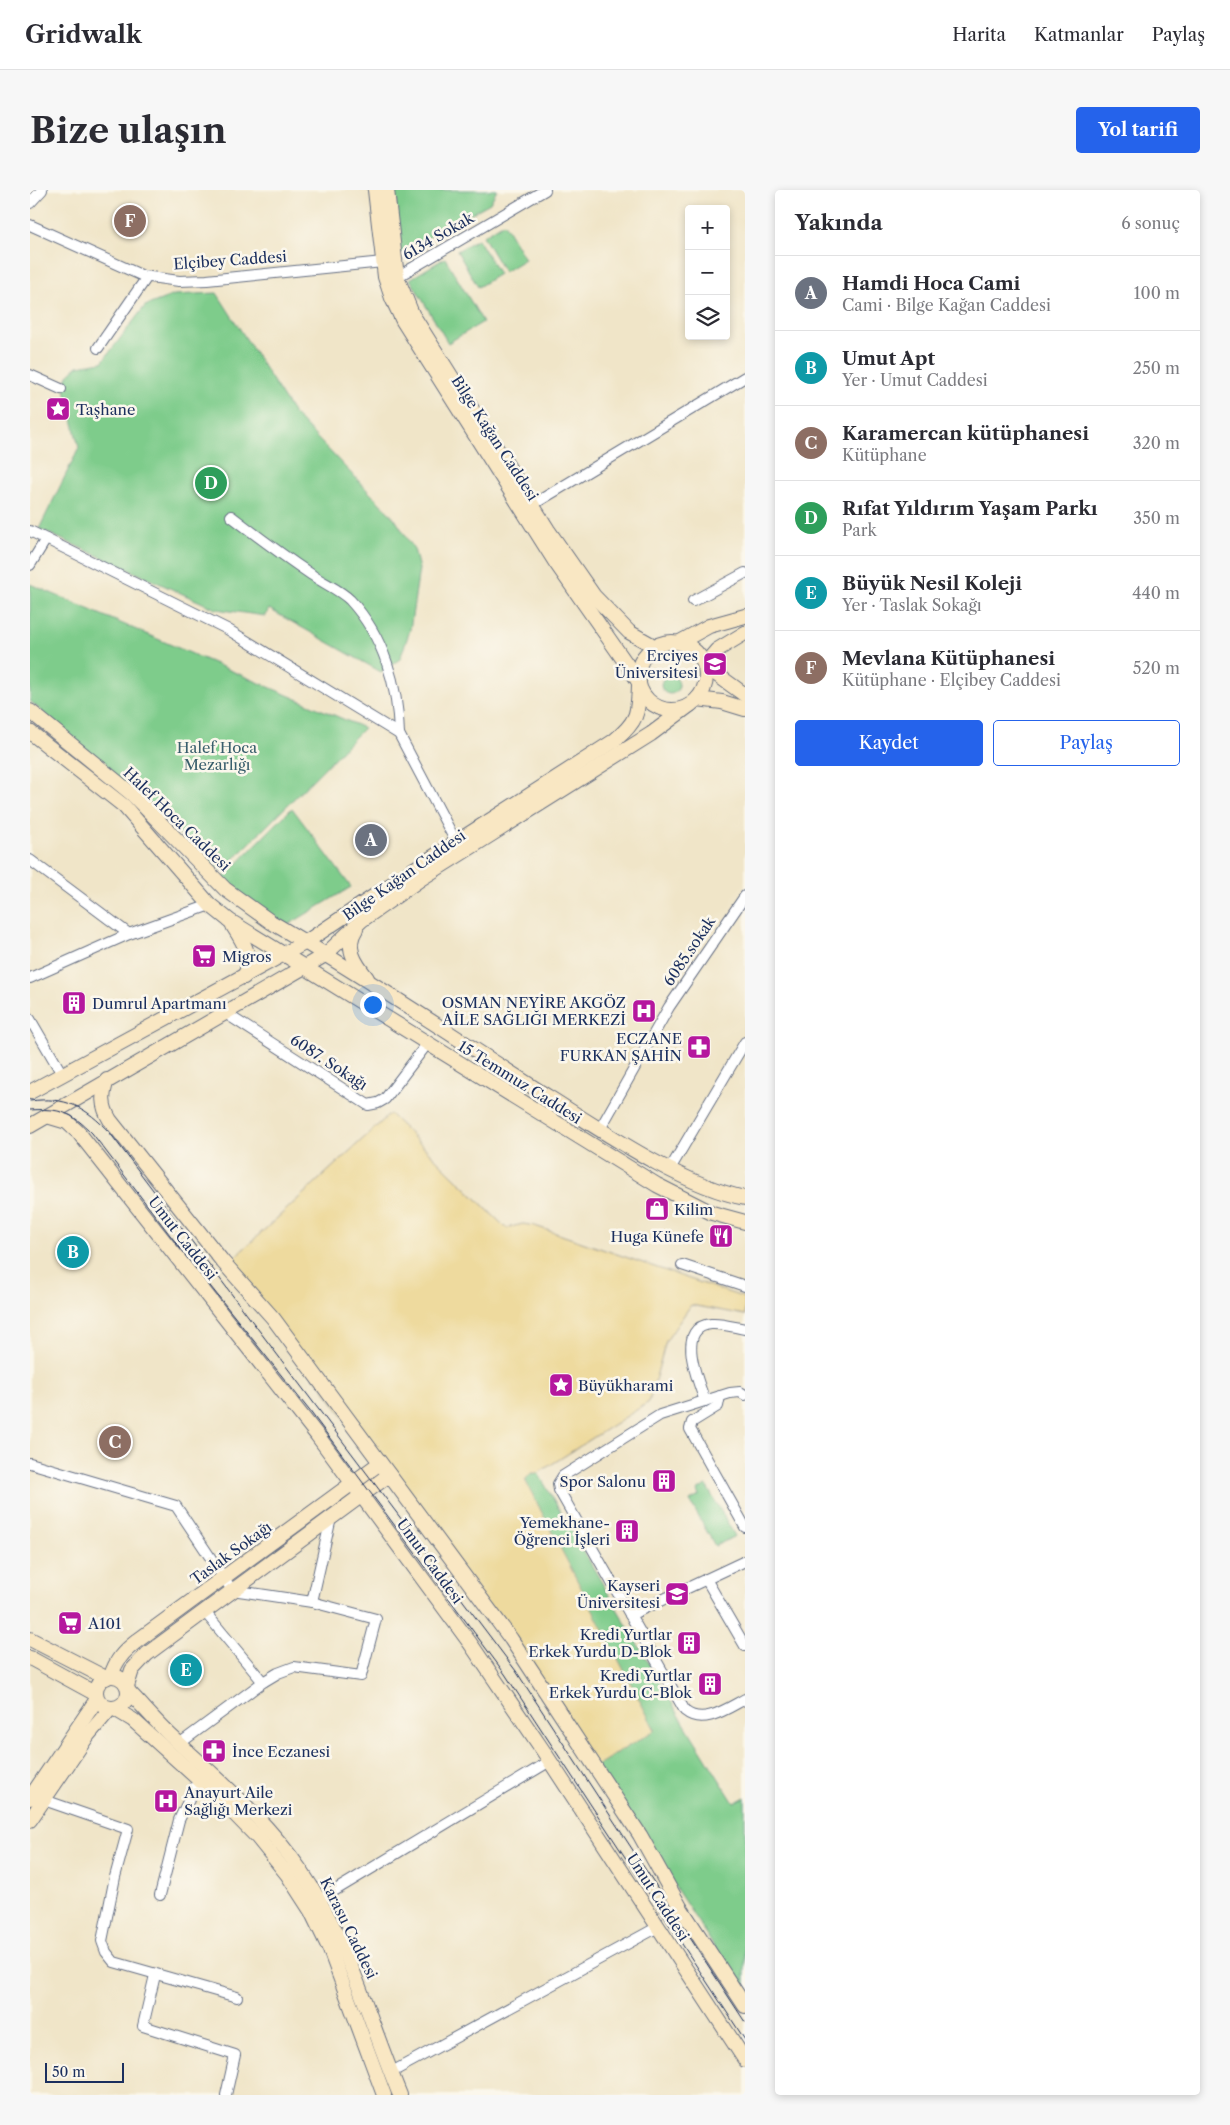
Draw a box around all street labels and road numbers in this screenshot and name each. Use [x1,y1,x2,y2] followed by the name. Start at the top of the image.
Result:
[399,207,478,264] street label: 6134 Sokak
[173,247,288,273] street label: Elçibey Caddesi
[447,372,543,505] street label: Bilge Kağan Caddesi
[120,763,235,875] street label: Halef Hoca Caddesi
[339,825,469,925] street label: Bilge Kağan Caddesi
[659,911,720,989] street label: 6085.sokak
[287,1030,372,1094] street label: 6087. Sokağı
[455,1036,586,1128] street label: 15 Temmuz Caddesi
[144,1192,222,1284] street label: Umut Caddesi
[393,1515,468,1608] street label: Umut Caddesi
[187,1517,276,1589] street label: Taslak Sokağı
[623,1849,694,1945] street label: Umut Caddesi
[316,1874,382,1982] street label: Karasu Caddesi

